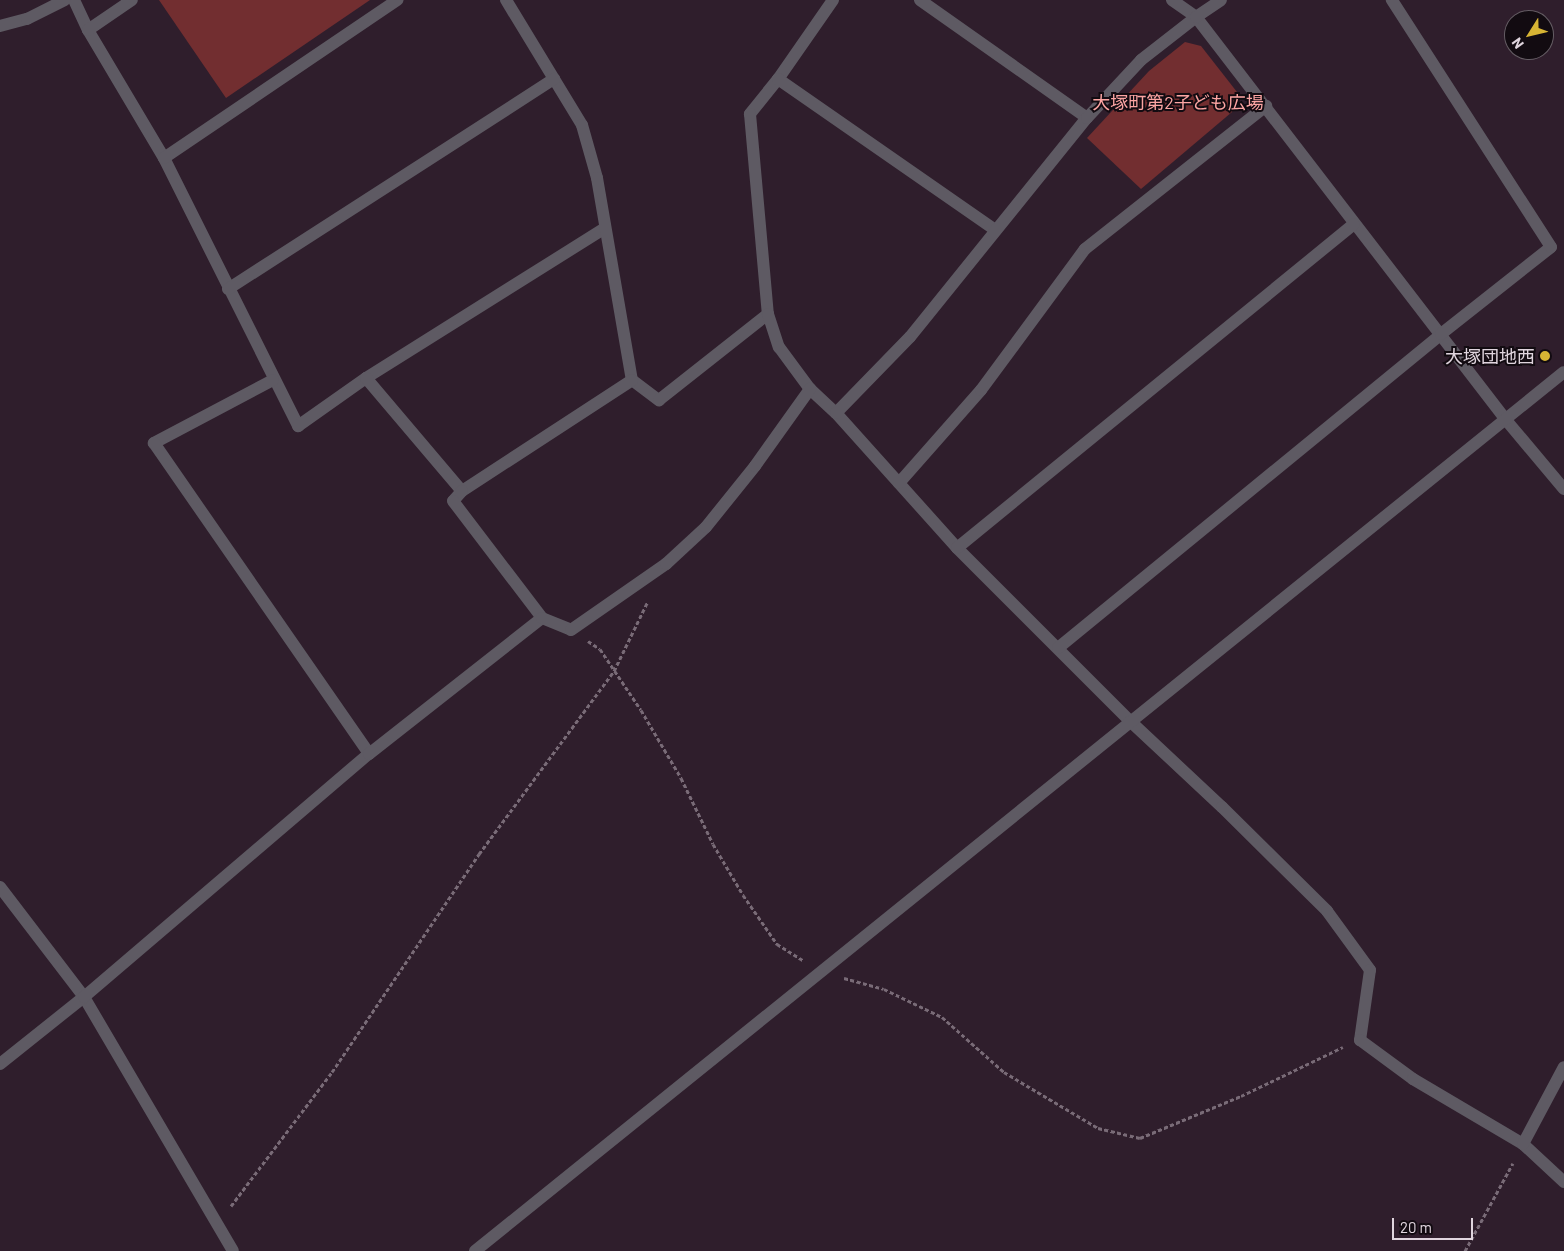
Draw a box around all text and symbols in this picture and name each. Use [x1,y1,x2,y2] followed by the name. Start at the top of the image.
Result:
[1504,10,1554,60] north arrow
[1508,35,1527,52] text: N
[1092,91,1264,113] park label: 大塚町第2子ども広場
[1445,345,1535,367] place label: 大塚団地西
[1539,350,1551,362] marker: 大塚団地西
[1394,1208,1475,1240] scale bar
[1400,1218,1432,1236] text: 20 m

